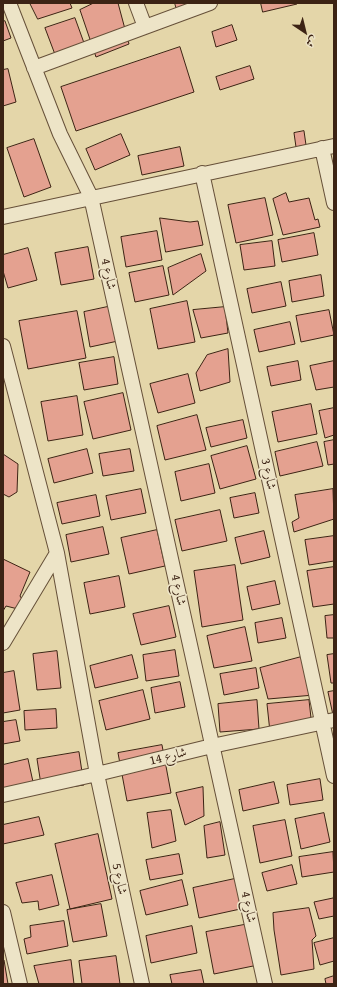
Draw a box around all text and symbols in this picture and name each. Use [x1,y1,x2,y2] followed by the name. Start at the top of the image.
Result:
[285,12,325,52] north arrow
[303,32,321,52] text: ش
[97,257,119,291] street label: شارع 4
[257,457,279,491] street label: شارع 3
[167,573,189,607] street label: شارع 4
[148,745,188,769] street label: شارع 14
[108,862,130,896] street label: شارع 5
[237,890,259,924] street label: شارع 4

